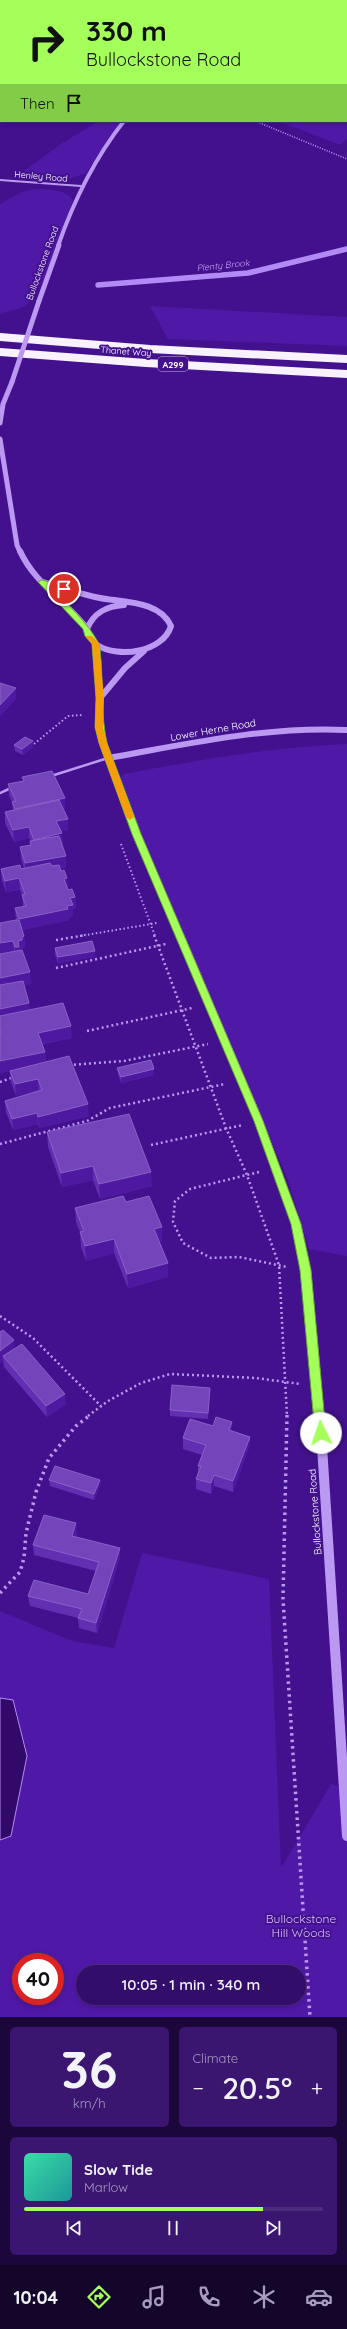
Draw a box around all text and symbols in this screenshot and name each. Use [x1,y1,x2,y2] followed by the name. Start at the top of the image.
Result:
[86,13,167,48] text: 330 m
[20,16,72,68] icon: right
[86,48,241,71] text: Bullockstone Road
[63,92,85,114] icon: arrive
[20,94,55,113] text: Then
[14,168,68,184] street label: Henley Road
[24,225,60,301] street label: Bullockstone Road
[196,257,251,273] water label: Plenty Brook
[100,344,152,358] street label: Thanet Way
[158,357,188,371] road number: A299
[47,572,81,606] pin
[53,578,75,600] icon: arrive
[169,716,257,744] street label: Lower Herne Road
[300,1412,342,1454] position arrow
[306,1469,324,1555] street label: Bullockstone Road
[266,1911,336,1940] park label: Bullockstone Hill Woods
[12,1953,64,2005] speed limit sign: 40
[122,1975,260,1994] text: 10:05 · 1 min · 340 m
[61,2036,118,2101] text: 36
[193,2050,238,2066] text: Climate
[222,2069,292,2107] text: 20.5°
[193,2074,204,2102] text: −
[311,2074,323,2102] text: +
[73,2095,106,2111] text: km/h
[84,2160,153,2179] text: Slow Tide
[84,2179,128,2195] text: Marlow
[63,2217,85,2239] icon: previous
[162,2217,184,2239] icon: pause
[262,2217,284,2239] icon: next
[85,2283,113,2311] icon: directions
[140,2283,168,2311] icon: music
[195,2283,223,2311] icon: phone
[250,2283,278,2311] icon: climate
[305,2283,333,2311] icon: car
[14,2286,58,2309] text: 10:04

